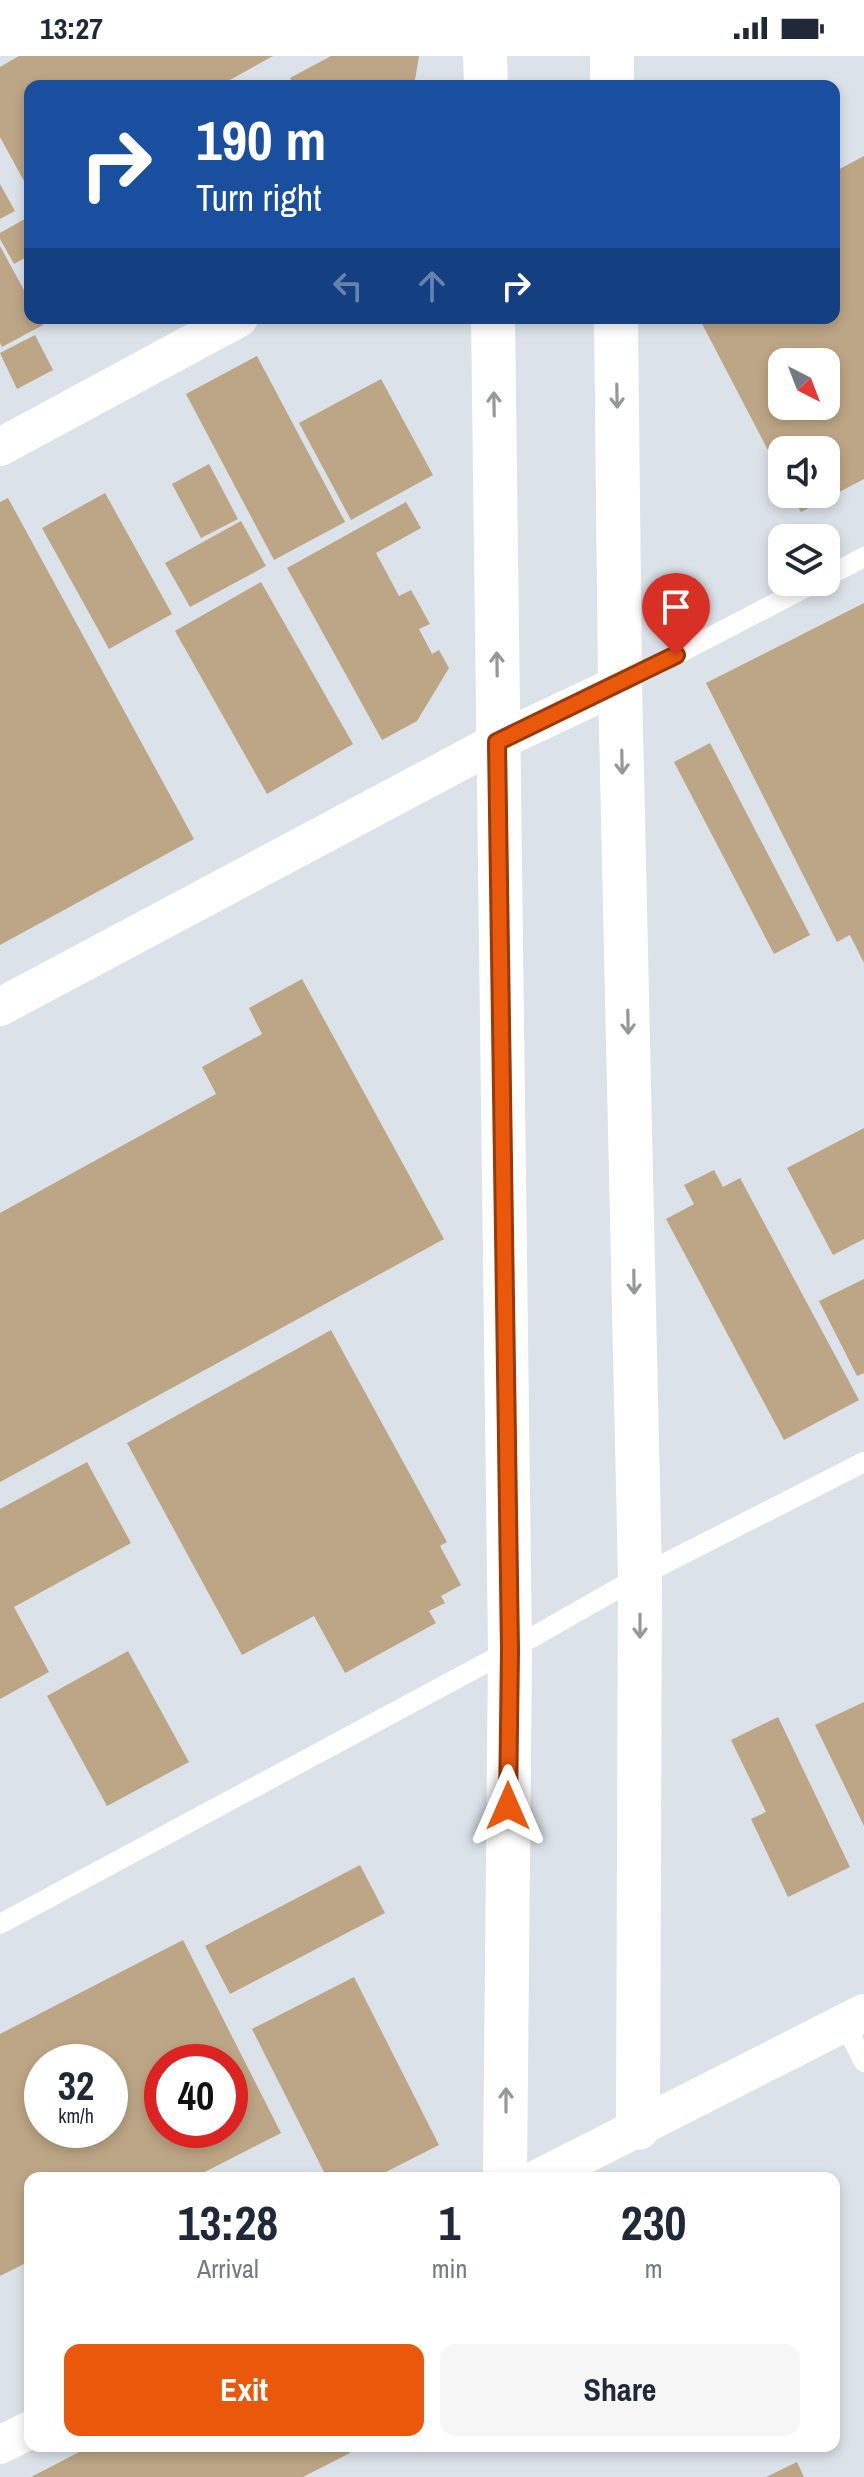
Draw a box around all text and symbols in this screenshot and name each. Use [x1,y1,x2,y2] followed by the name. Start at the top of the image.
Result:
[40,8,103,48] text: 13:27
[196,102,326,177] text: 190 m
[64,112,168,216] icon: right
[196,174,321,222] text: Turn right
[326,264,370,308] icon: left
[410,264,454,308] icon: ahead
[494,264,538,308] icon: right
[768,348,840,420] north arrow
[768,348,840,596] map controls
[609,382,625,409] one-way arrow
[486,391,502,418] one-way arrow
[768,436,840,508] button: sound
[768,524,840,596] button: layers
[642,573,710,655] pin
[654,585,698,629] icon: arrive
[489,651,504,678] one-way arrow
[614,748,630,775] one-way arrow
[620,1008,635,1035] one-way arrow
[626,1268,641,1295] one-way arrow
[632,1612,648,1639] one-way arrow
[466,1764,550,1848] position arrow
[144,2044,248,2148] speed limit sign: 40
[58,2059,94,2112] text: 32
[498,2087,514,2114] one-way arrow
[58,2102,94,2129] text: km/h
[178,2190,278,2255] text: 13:28
[439,2190,460,2255] text: 1
[621,2190,686,2255] text: 230
[197,2251,259,2286] text: Arrival
[432,2251,467,2286] text: min
[645,2251,663,2286] text: m
[64,2344,424,2436] button: Exit
[440,2344,800,2436] button: Share

